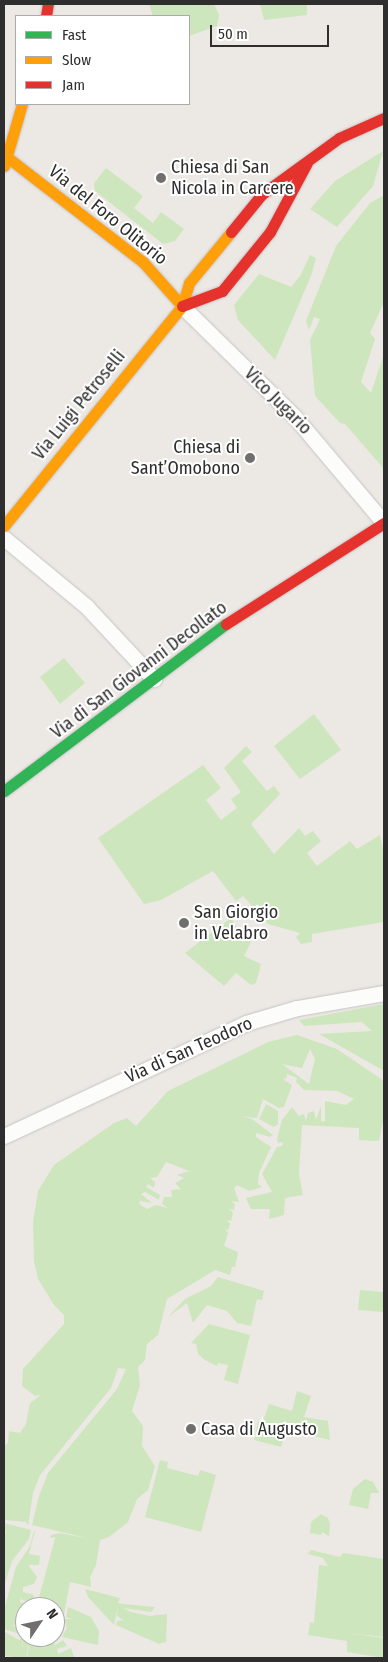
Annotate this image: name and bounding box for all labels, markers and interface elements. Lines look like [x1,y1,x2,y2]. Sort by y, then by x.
legend [15,15,190,105]
scale bar [213,15,332,47]
text: 50 m [218,25,248,43]
text: Fast [62,26,86,44]
text: Slow [62,51,91,69]
text: Jam [62,76,85,94]
place label: Chiesa di San Nicola in Carcere [171,157,294,200]
street label: Via del Foro Olitorio [44,161,172,269]
marker: Chiesa di San Nicola in Carcere [155,172,167,184]
street label: Via Luigi Petroselli [28,346,130,464]
street label: Vico Jugario [240,363,316,439]
place label: Chiesa di Sant’Omobono [131,437,240,479]
marker: Chiesa di Sant’Omobono [244,452,256,464]
street label: Via di San Giovanni Decollato [47,597,231,743]
place label: San Giorgio in Velabro [194,902,278,944]
marker: San Giorgio in Velabro [178,917,190,929]
street label: Via di San Teodoro [122,1012,256,1088]
place label: Casa di Augusto [201,1418,317,1440]
marker: Casa di Augusto [185,1423,197,1435]
north arrow [15,1597,65,1647]
text: N [43,1606,61,1622]

